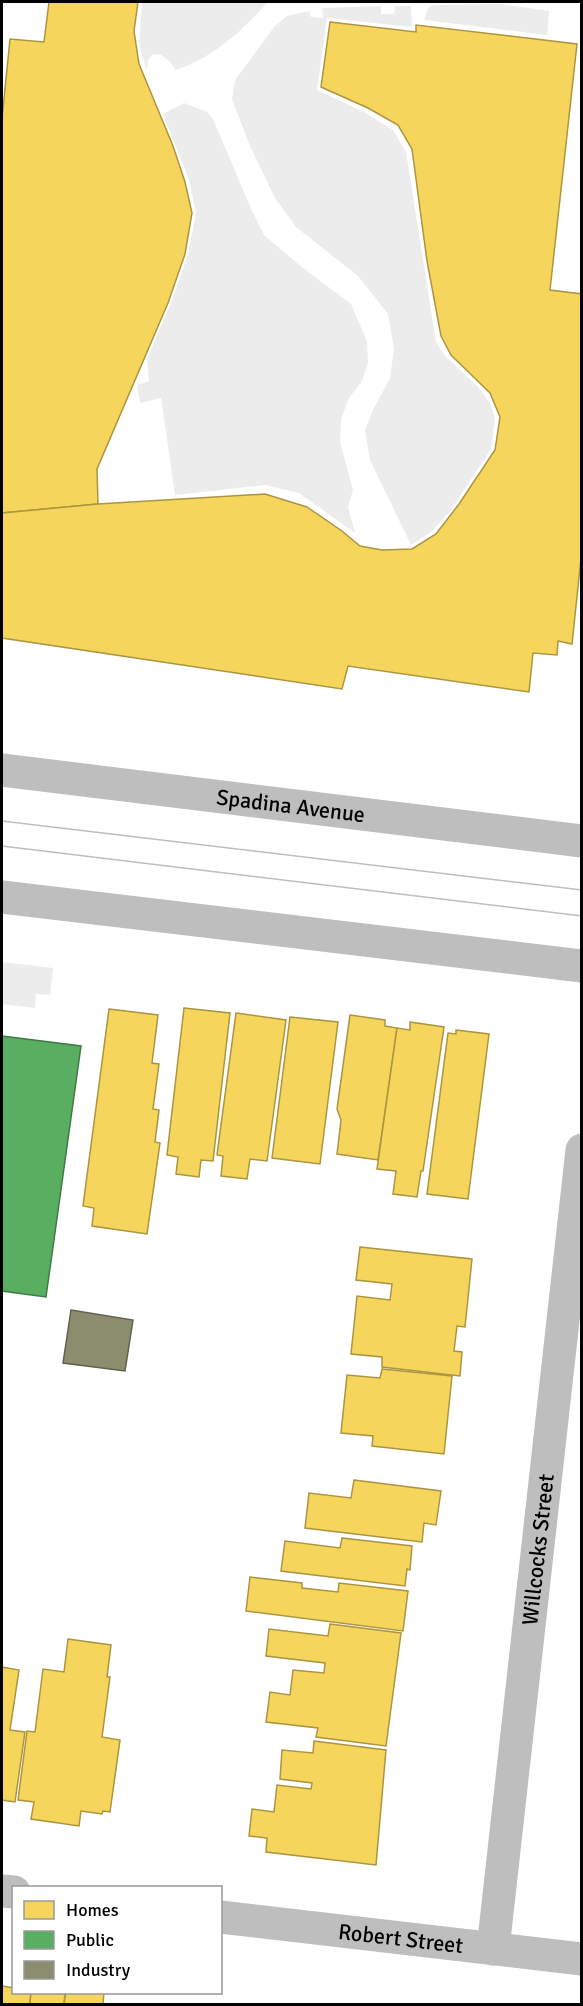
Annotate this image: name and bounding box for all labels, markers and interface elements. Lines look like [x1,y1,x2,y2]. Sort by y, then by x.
street label: Spadina Avenue [215,783,367,828]
street label: Willcocks Street [516,1472,559,1627]
legend [12,1886,222,1994]
text: Homes [66,1899,119,1921]
street label: Robert Street [337,1917,465,1959]
text: Public [66,1929,114,1951]
text: Industry [66,1959,131,1981]

